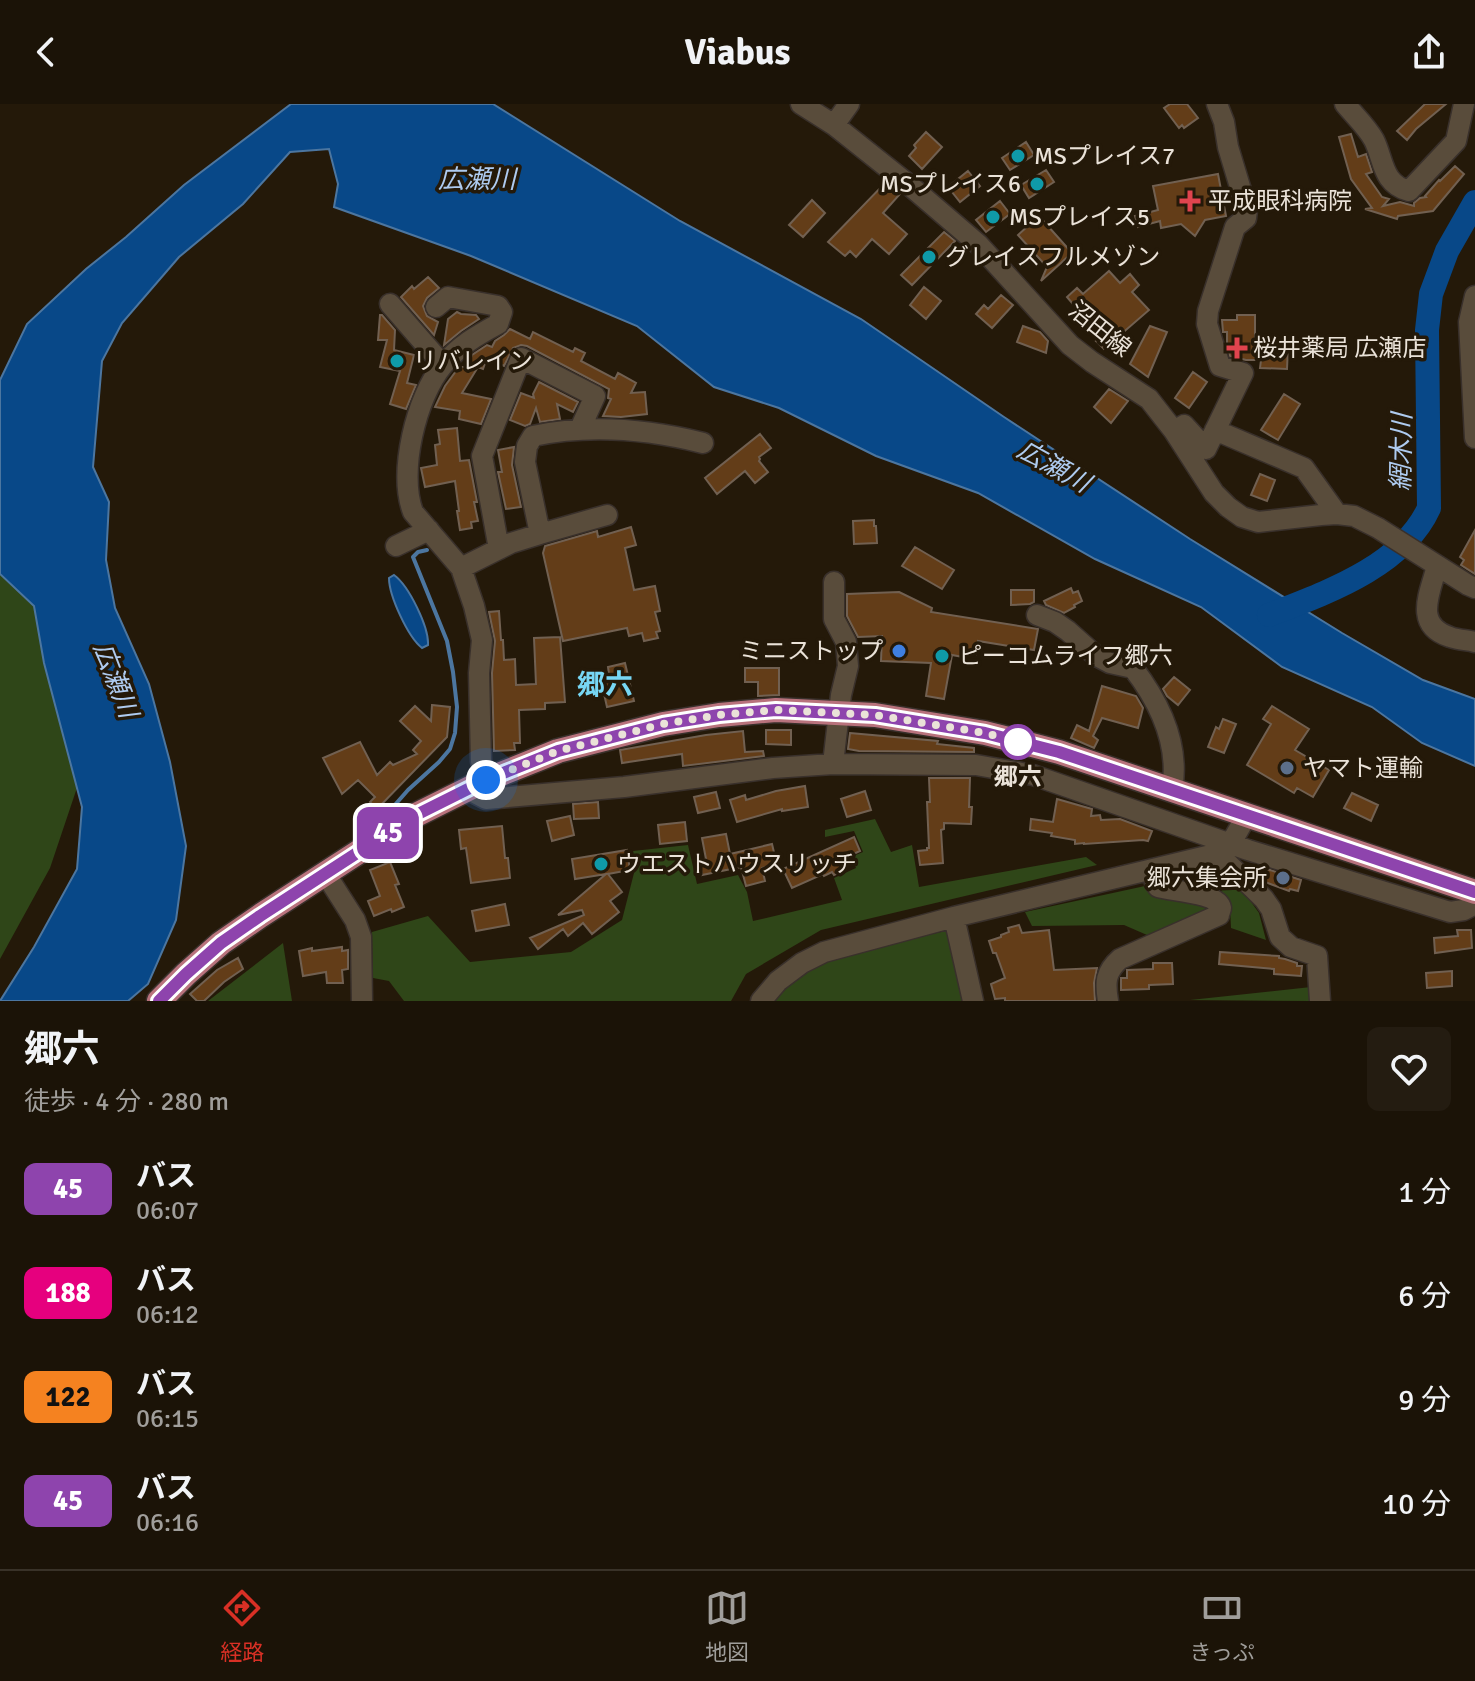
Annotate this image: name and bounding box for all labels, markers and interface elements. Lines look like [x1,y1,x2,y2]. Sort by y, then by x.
icon: back [24,30,68,74]
text: Viabus [684,30,791,75]
icon: share [1407,30,1451,74]
place label: MSプレイス7 [1034,141,1175,171]
marker: MSプレイス7 [1009,147,1027,165]
water label: 広瀬川 [438,164,519,196]
place label: MSプレイス6 [880,169,1021,199]
marker: MSプレイス6 [1028,175,1046,193]
place label: 平成眼科病院 [1208,186,1352,216]
marker: 平成眼科病院 [1179,190,1201,212]
place label: MSプレイス5 [1009,202,1150,232]
marker: MSプレイス5 [984,208,1002,226]
place label: グレイスフルメゾン [945,242,1160,272]
marker: グレイスフルメゾン [920,248,938,266]
street label: 沼田線 [1063,295,1137,363]
place label: 桜井薬局 広瀬店 [1253,333,1426,363]
marker: 桜井薬局 広瀬店 [1228,339,1246,357]
place label: リバレイン [413,346,533,376]
marker: リバレイン [388,352,406,370]
water label: 網木川 [1385,410,1419,491]
water label: 広瀬川 [1012,434,1098,501]
place label: ミニストップ [739,636,883,666]
water label: 広瀬川 [86,638,145,725]
place label: ピーコムライフ郷六 [958,641,1173,671]
marker: ミニストップ [890,642,908,660]
marker: ピーコムライフ郷六 [933,647,951,665]
district label: 郷六 [577,668,633,702]
marker: 郷六 [1001,725,1035,759]
place label: ヤマト運輸 [1303,753,1423,783]
marker: ヤマト運輸 [1278,759,1296,777]
your location [466,760,506,800]
place label: 郷六 [994,762,1042,792]
line badge: 45 [352,807,424,859]
text: 45 [373,816,403,850]
place label: ウエストハウスリッチ [617,849,857,879]
marker: ウエストハウスリッチ [592,855,610,873]
place label: 郷六集会所 [1147,863,1267,893]
marker: 郷六集会所 [1274,869,1292,887]
text: 郷六 [24,1026,100,1073]
button: heart [1367,1027,1451,1111]
text: 徒歩 · 4 分 · 280 m [24,1086,229,1118]
text: バス [136,1158,196,1195]
text: 45 [53,1172,83,1206]
text: 1 分 [1398,1174,1451,1211]
text: 06:07 [136,1195,199,1227]
text: バス [136,1262,196,1299]
text: 188 [45,1276,91,1310]
text: 6 分 [1398,1278,1451,1315]
text: 06:12 [136,1299,199,1331]
text: バス [136,1366,196,1403]
text: 122 [45,1380,91,1414]
text: 9 分 [1398,1382,1451,1419]
text: 06:15 [136,1403,199,1435]
text: バス [136,1470,196,1507]
text: 45 [53,1484,83,1518]
text: 10 分 [1382,1486,1451,1523]
text: 06:16 [136,1507,199,1539]
tab: 経路 [220,1586,264,1666]
tab: 地図 [705,1586,749,1666]
tab: きっぷ [1190,1586,1255,1666]

